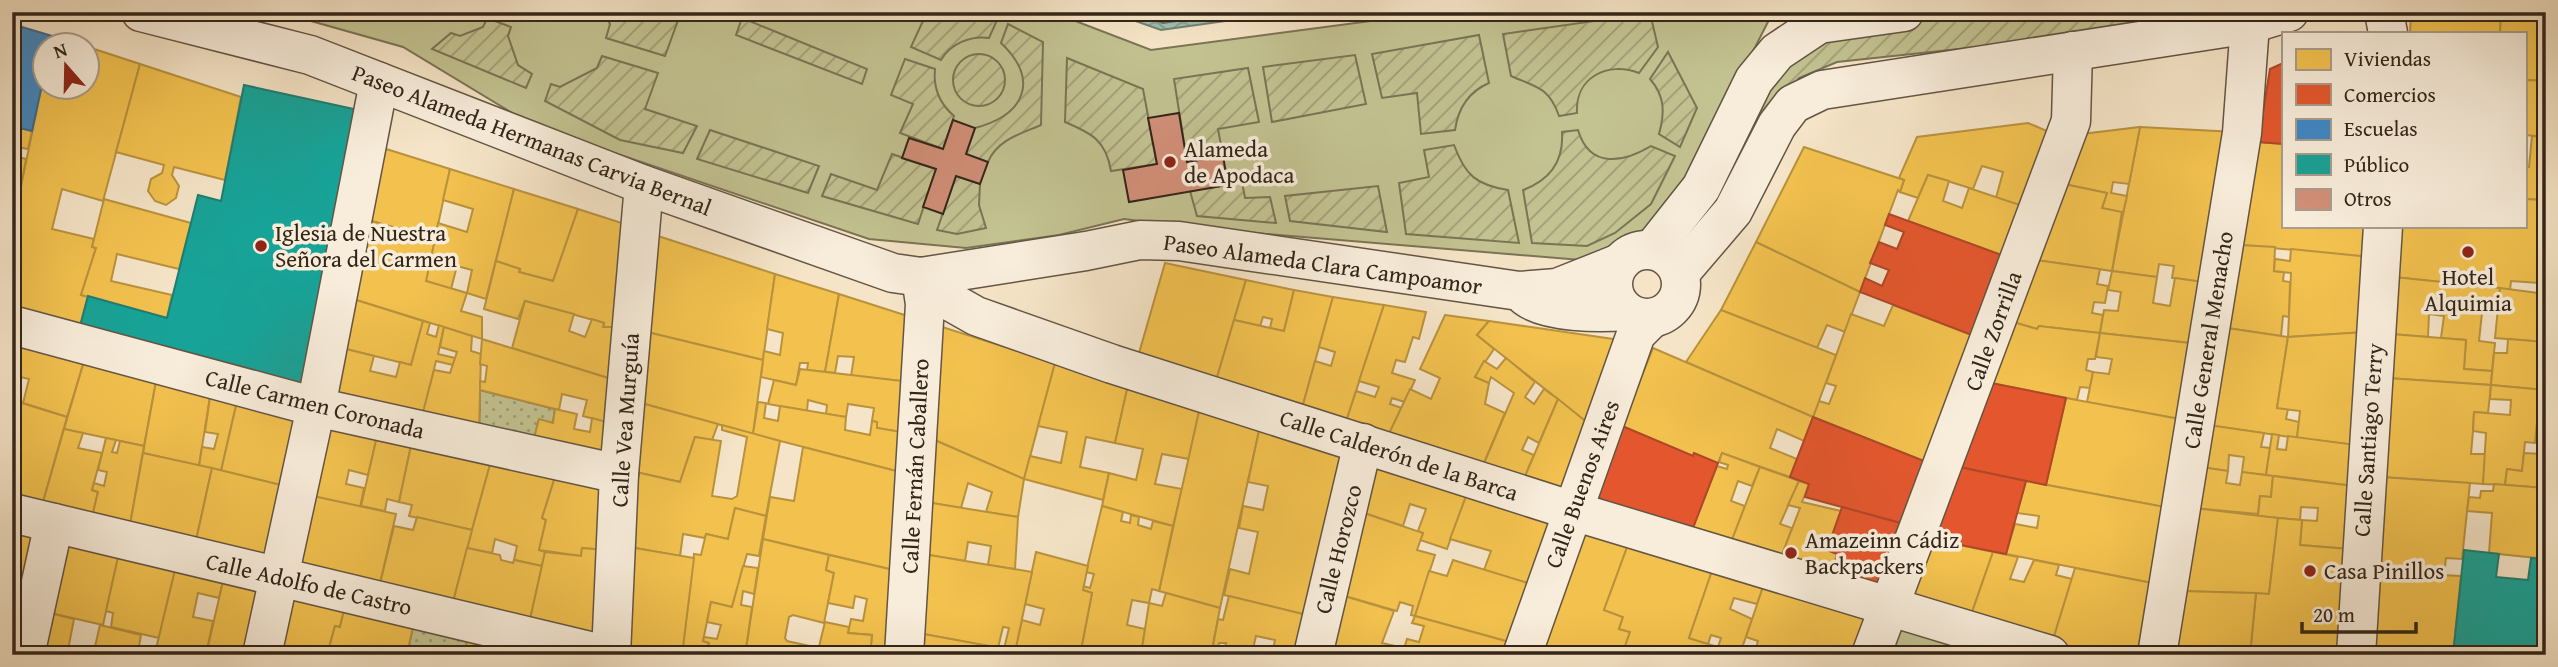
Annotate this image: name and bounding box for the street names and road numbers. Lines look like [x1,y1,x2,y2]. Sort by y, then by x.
street label: Paseo Alameda Hermanas Carvia Bernal [348,56,717,223]
street label: Paseo Alameda Clara Campoamor [1162,225,1485,302]
street label: Calle General Menacho [2174,229,2241,451]
street label: Calle Zorrilla [1956,266,2030,395]
street label: Calle Vea Murguía [602,332,647,508]
street label: Calle Santiago Terry [2344,341,2391,538]
street label: Calle Fernán Caballero [892,358,937,574]
street label: Calle Carmen Coronada [202,360,428,447]
street label: Calle Buenos Aires [1536,395,1627,573]
street label: Calle Calderón de la Barca [1276,400,1523,509]
street label: Calle Horozco [1306,481,1369,617]
street label: Calle Adolfo de Castro [203,544,415,623]

